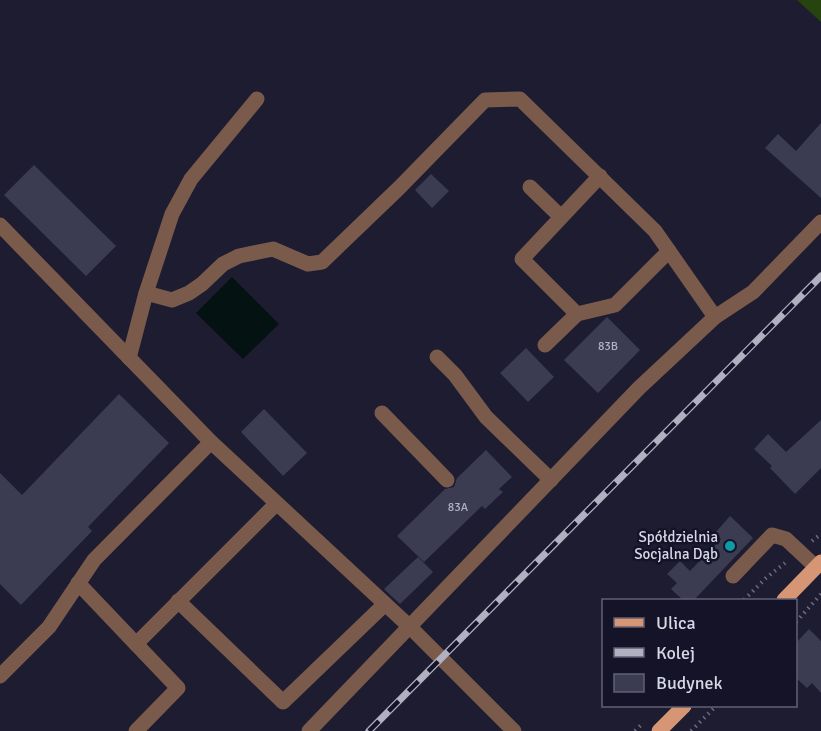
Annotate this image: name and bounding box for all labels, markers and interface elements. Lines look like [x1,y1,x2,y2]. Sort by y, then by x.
house number: 83B [598,339,618,354]
house number: 83A [448,500,469,515]
place label: Spółdzielnia Socjalna Dąb [634,528,718,563]
marker: Spółdzielnia Socjalna Dąb [723,539,737,553]
legend [602,599,797,707]
text: Ulica [656,612,696,634]
text: Kolej [656,642,695,664]
text: Budynek [656,672,723,694]

